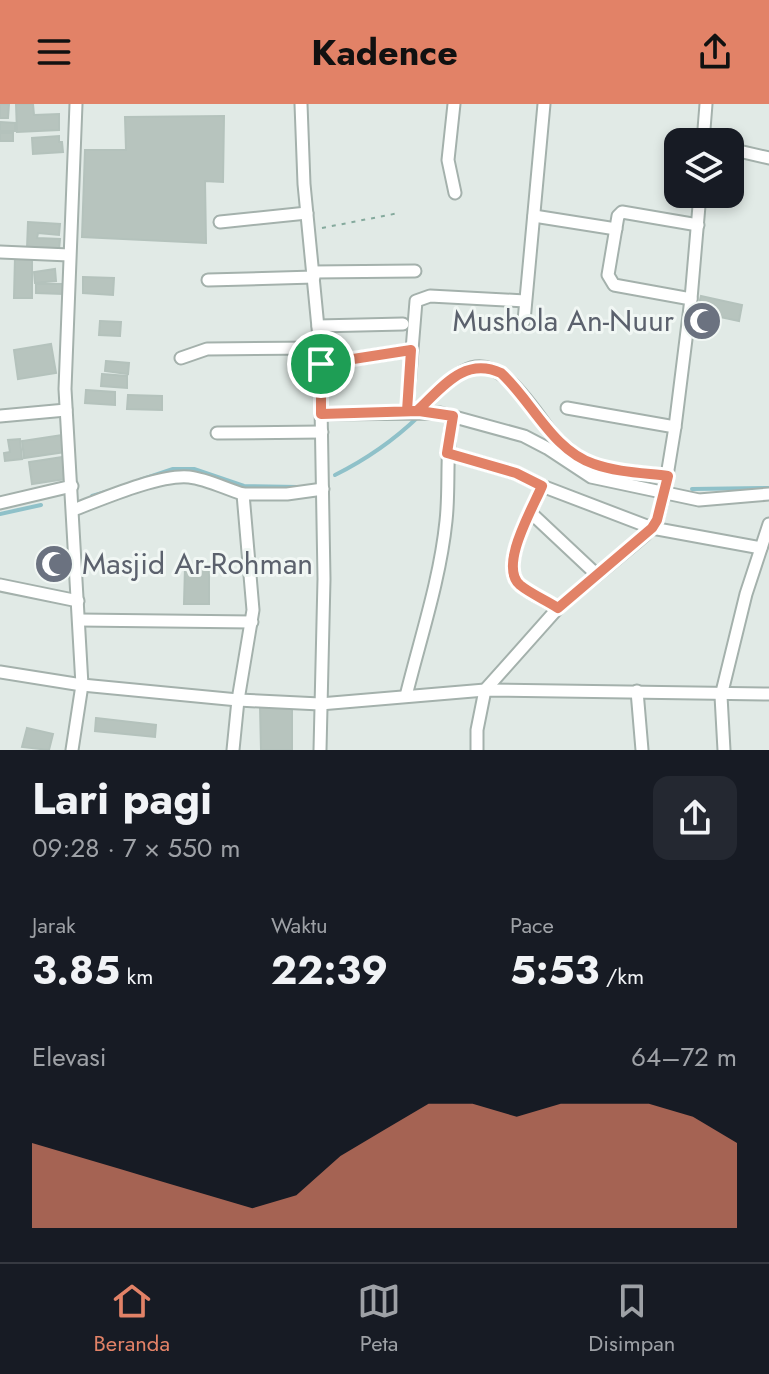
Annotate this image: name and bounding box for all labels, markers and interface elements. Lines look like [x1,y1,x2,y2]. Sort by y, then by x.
text: Kadence [311,26,458,78]
icon: menu [32,30,76,74]
icon: share [693,30,737,74]
map controls [664,128,744,208]
button: layers [664,128,744,208]
place label: Mushola An-Nuur [453,299,675,342]
mosque icon: Mushola An-Nuur [681,300,723,342]
pin [287,330,355,398]
icon: arrive [299,342,343,386]
place label: Masjid Ar-Rohman [82,542,313,585]
mosque icon: Masjid Ar-Rohman [33,543,75,585]
text: Lari pagi [32,767,212,831]
button: share [653,776,737,860]
text: 09:28 · 7 × 550 m [32,829,241,867]
text: Jarak [32,909,76,941]
text: Waktu [271,909,328,941]
text: Pace [510,909,554,941]
text: 3.85 [32,941,120,999]
text: 22:39 [271,941,388,999]
text: 5:53 [510,941,599,999]
text: km [120,960,153,992]
text: /km [599,960,644,992]
text: Elevasi [32,1038,106,1076]
text: 64–72 m [631,1038,737,1076]
tab: Beranda [94,1279,170,1359]
tab: Peta [357,1279,401,1359]
tab: Disimpan [588,1279,675,1359]

